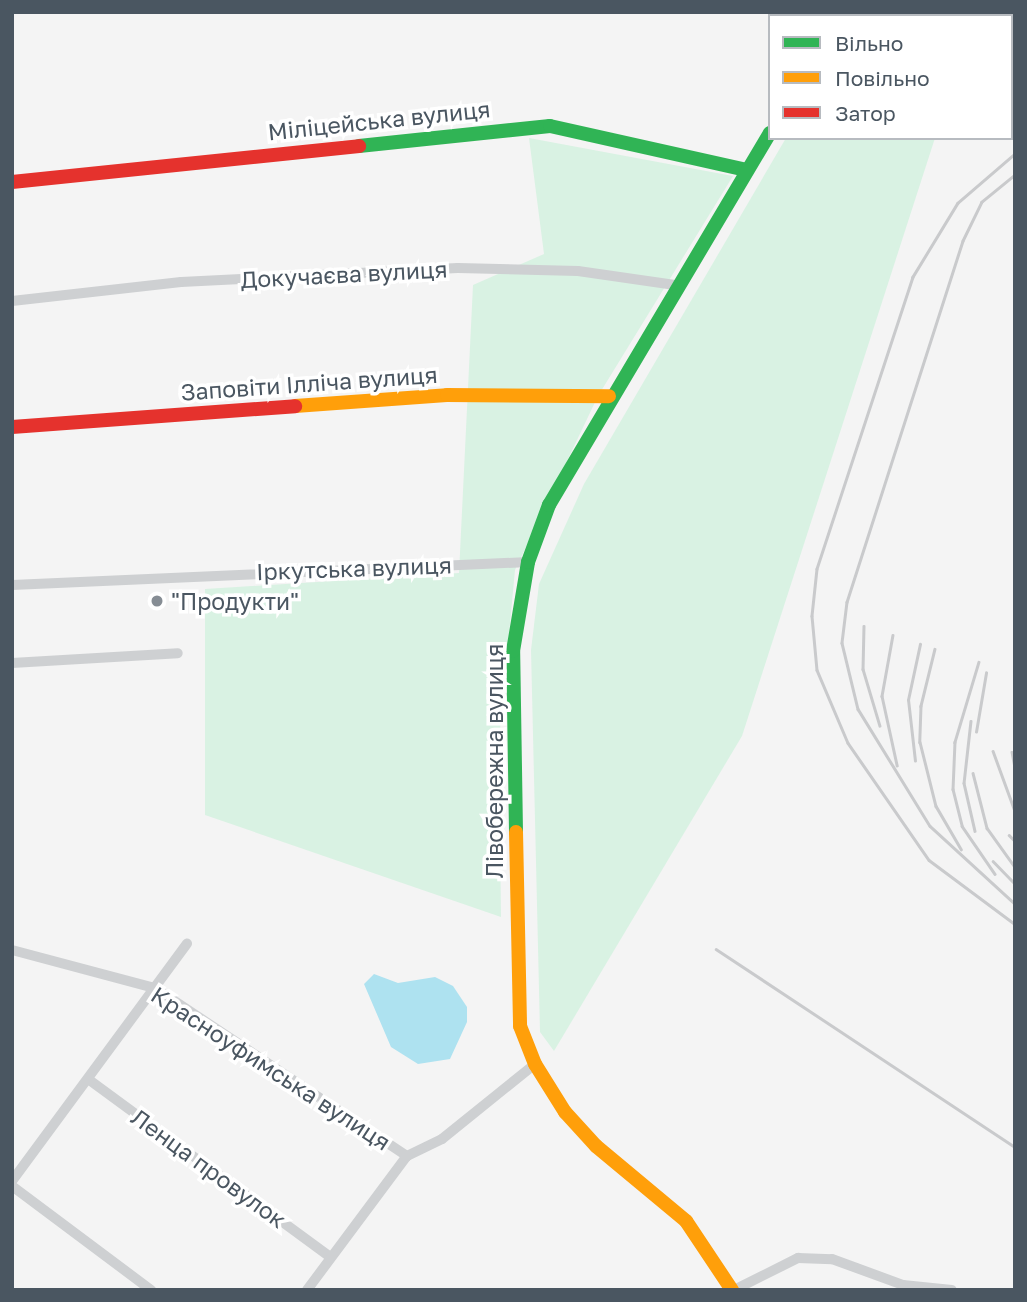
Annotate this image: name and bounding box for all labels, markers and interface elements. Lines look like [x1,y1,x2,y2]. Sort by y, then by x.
legend [768,14,1013,140]
text: Вільно [835,30,903,56]
text: Повільно [835,65,930,91]
street label: Міліцейська вулиця [266,95,492,145]
text: Затор [835,100,896,126]
street label: Докучаєва вулиця [240,255,448,293]
street label: Заповіти Ілліча вулиця [180,360,438,406]
street label: Іркутська вулиця [256,551,452,585]
place label: "Продукти" [171,587,299,615]
marker: "Продукти" [149,593,165,609]
street label: Лівобережна вулиця [480,644,508,878]
street label: Красноуфимська вулиця [146,980,396,1156]
street label: Ленца провулок [126,1103,292,1233]

